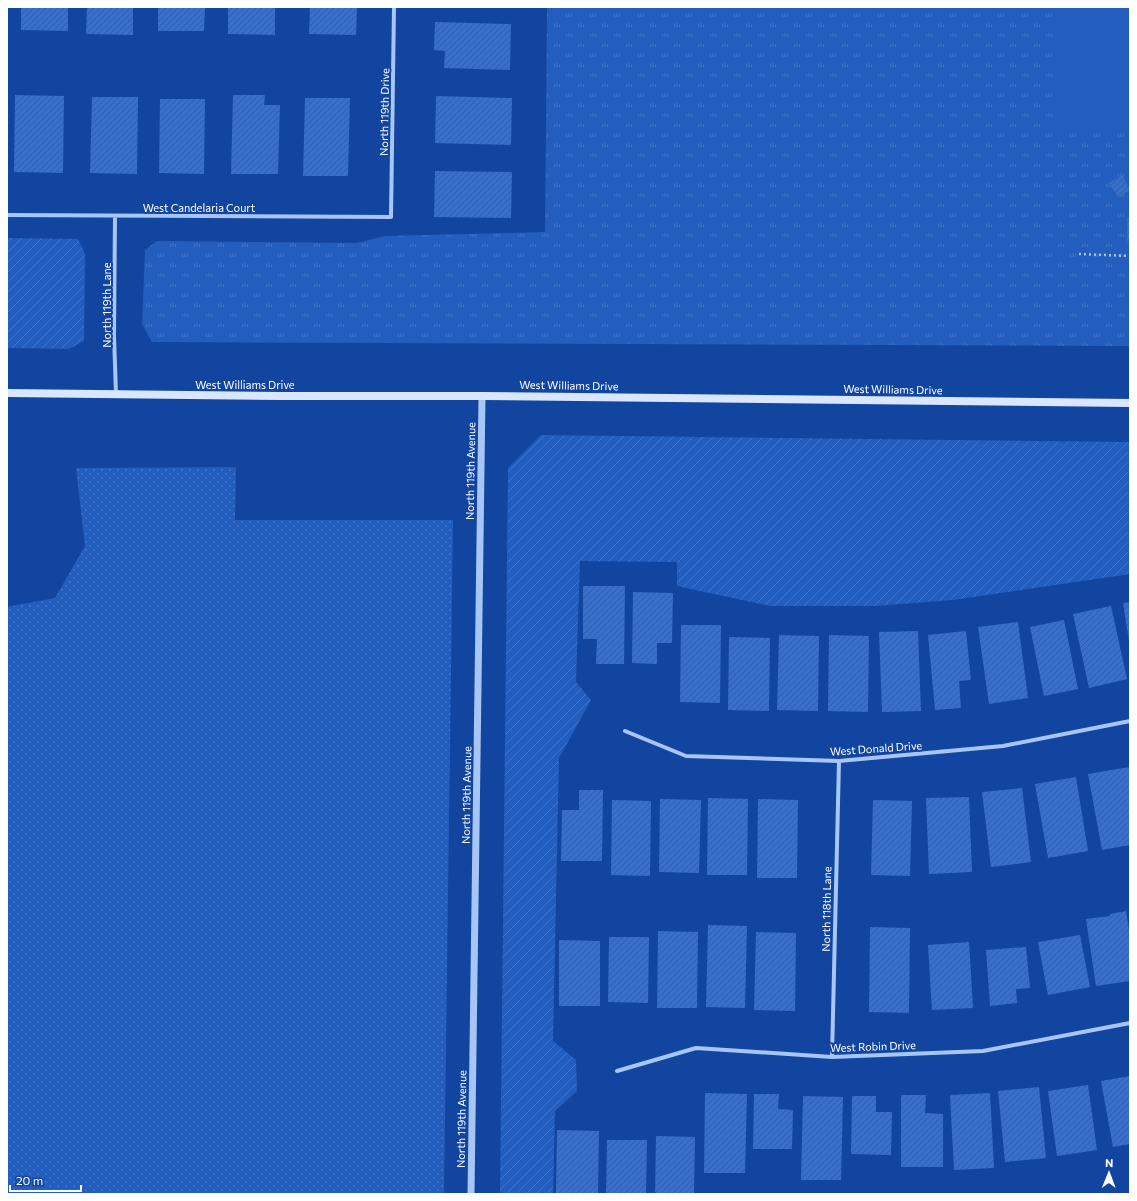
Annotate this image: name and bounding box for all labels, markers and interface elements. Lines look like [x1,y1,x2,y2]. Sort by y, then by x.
street label: North 119th Drive [377,68,391,156]
street label: West Candelaria Court [143,201,256,214]
street label: North 119th Lane [100,262,113,348]
street label: West Williams Drive [195,378,295,391]
street label: West Williams Drive [519,378,619,392]
street label: West Williams Drive [843,382,943,396]
street label: North 119th Avenue [463,422,477,520]
street label: West Donald Drive [829,738,923,758]
street label: North 119th Avenue [459,746,473,844]
street label: North 118th Lane [819,866,833,952]
street label: West Robin Drive [830,1038,916,1054]
street label: North 119th Avenue [454,1070,468,1168]
north arrow [1089,1153,1129,1193]
text: N [1105,1156,1113,1169]
scale bar [10,1167,81,1193]
text: 20 m [16,1173,43,1187]

